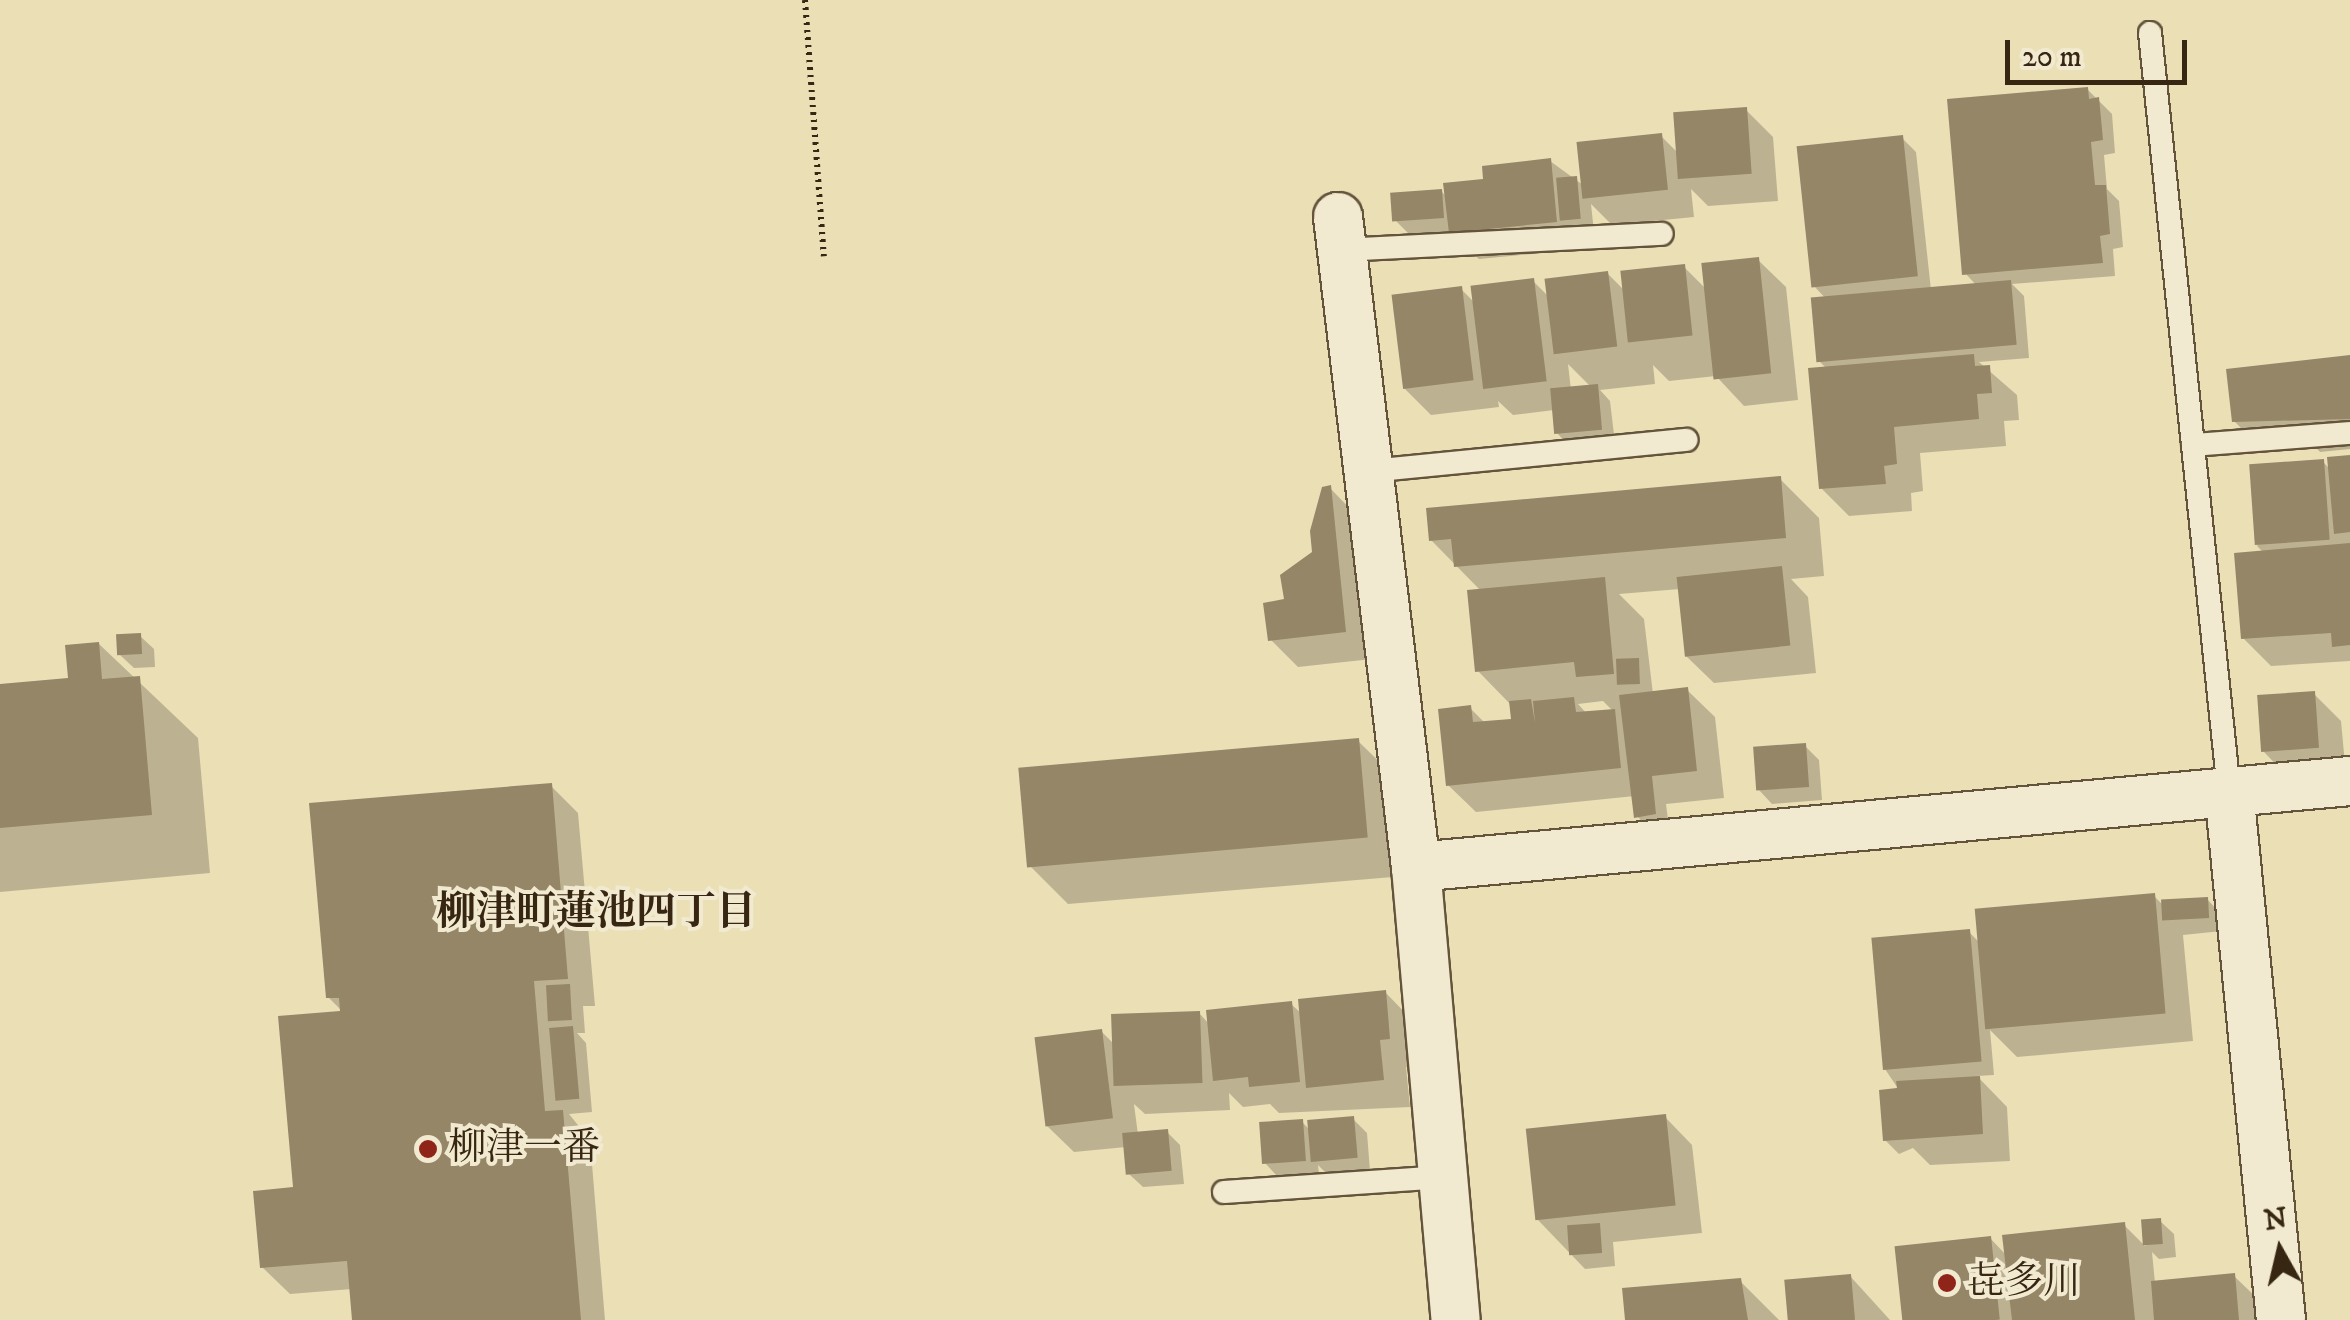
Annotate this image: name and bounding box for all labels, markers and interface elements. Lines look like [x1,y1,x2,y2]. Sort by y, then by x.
scale bar [2010,20,2192,82]
text: 20 m [2022,39,2082,76]
district label: 柳津町蓮池四丁目 [436,889,756,937]
place label: 柳津一番 [448,1126,600,1172]
marker: 柳津一番 [417,1138,439,1160]
north arrow [2230,1200,2330,1300]
text: N [2262,1201,2290,1239]
place label: 㐂多川 [1967,1260,2081,1306]
marker: 㐂多川 [1936,1272,1958,1294]

